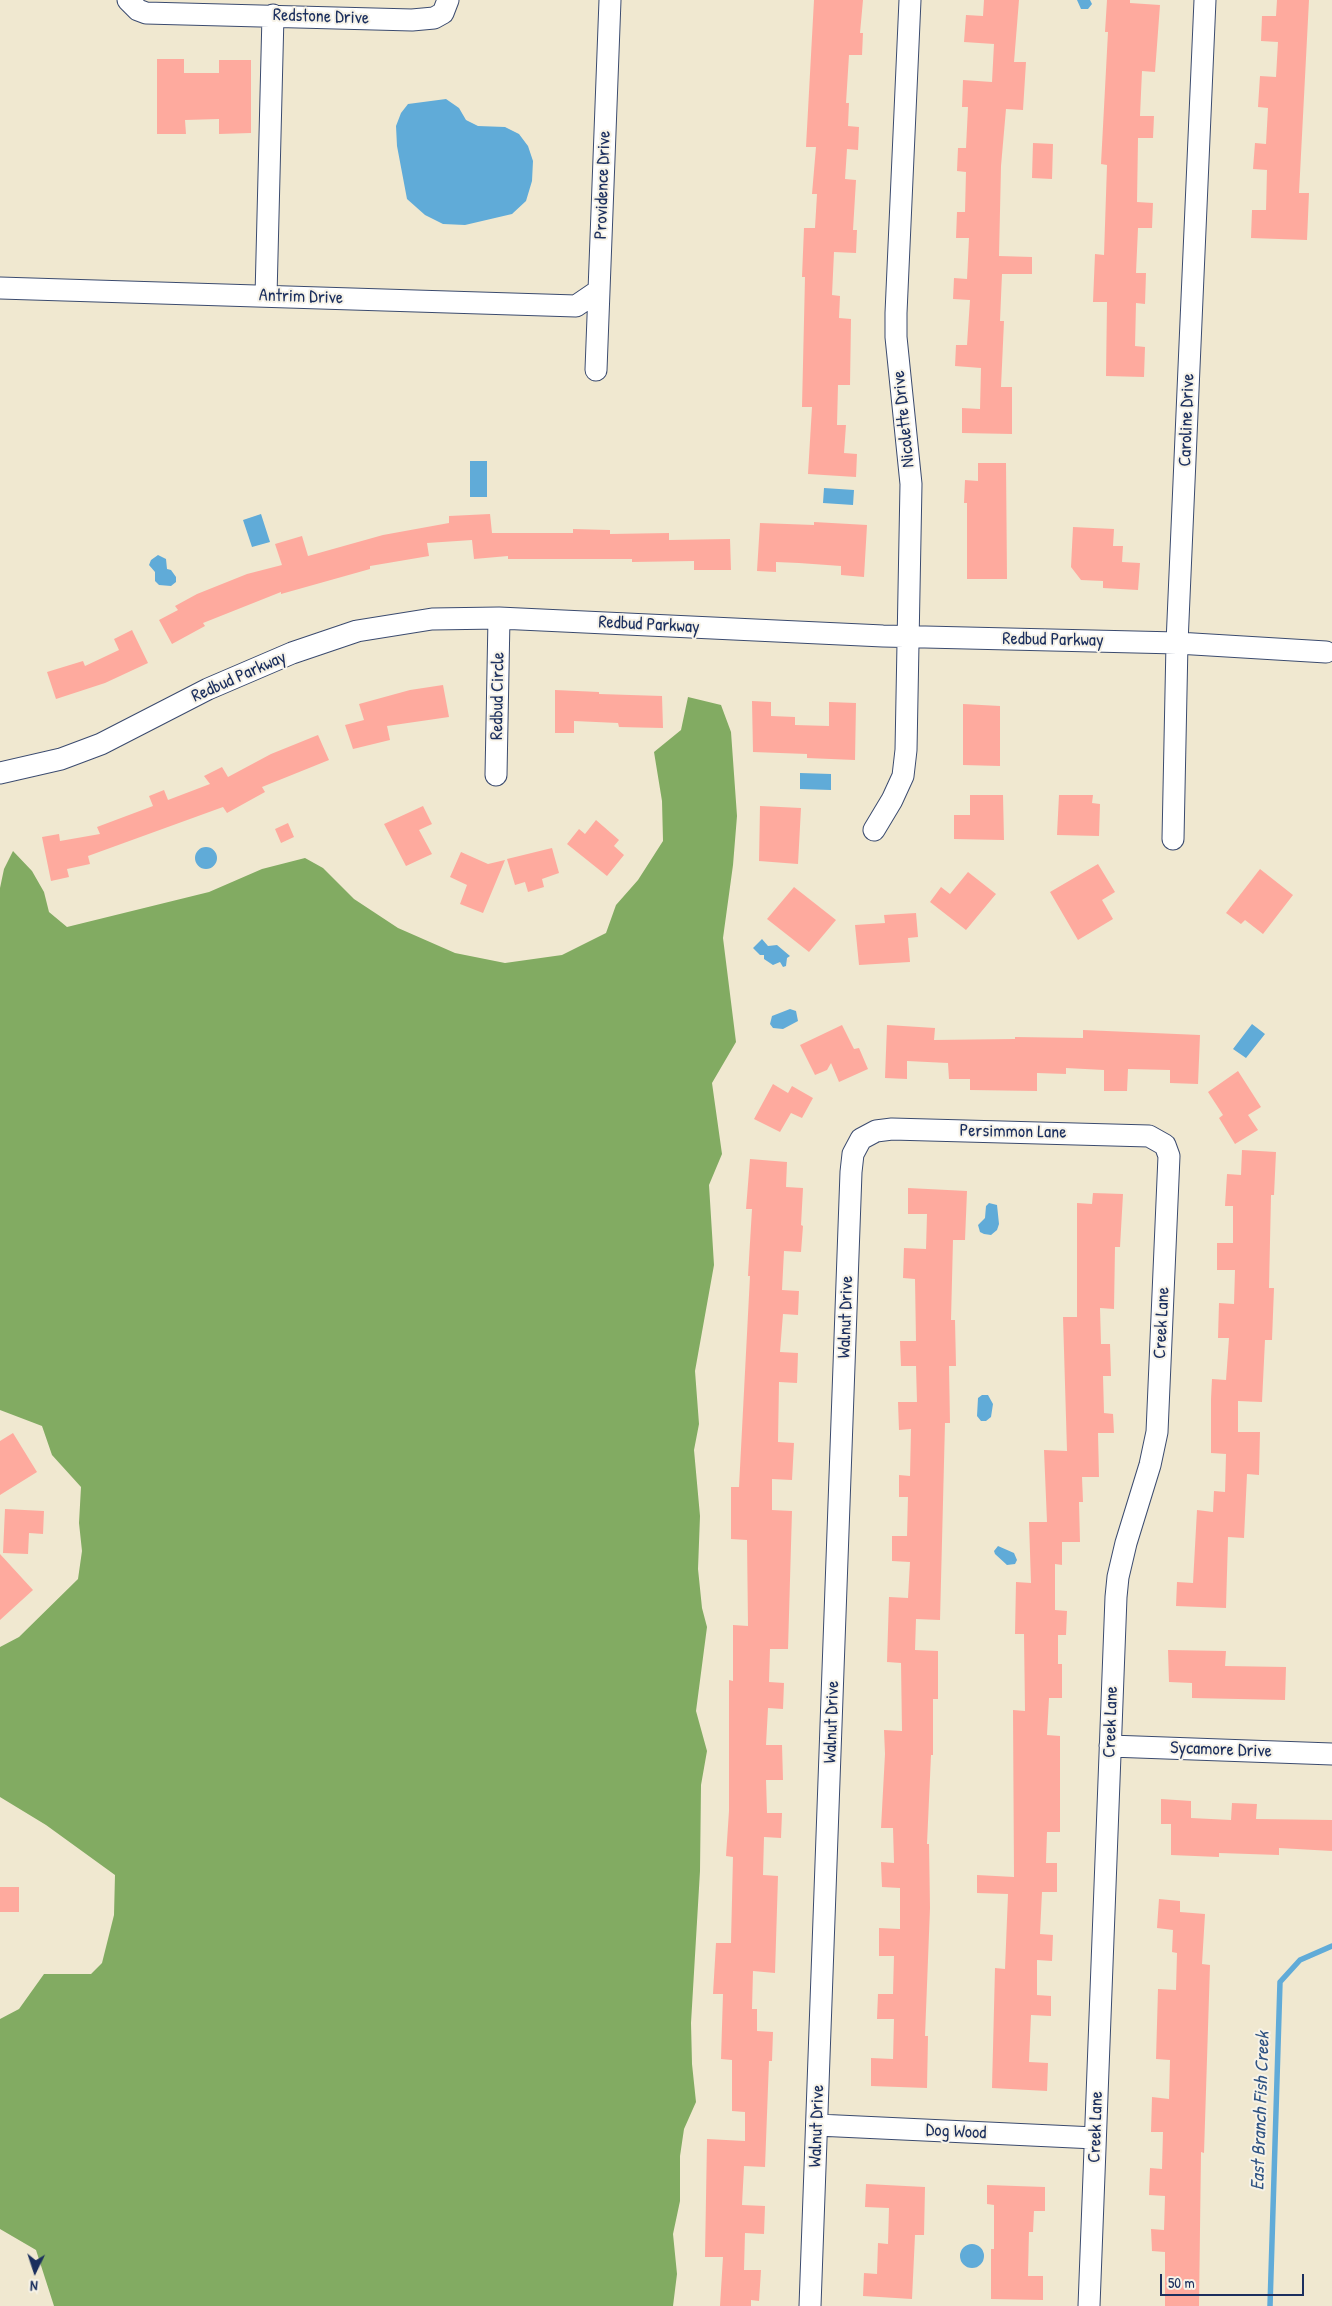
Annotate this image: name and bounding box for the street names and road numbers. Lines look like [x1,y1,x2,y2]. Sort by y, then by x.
street label: Redstone Drive [273,5,369,29]
street label: Providence Drive [590,130,616,240]
street label: Antrim Drive [258,285,344,309]
street label: Nicolette Drive [888,369,920,469]
street label: Caroline Drive [1175,373,1199,467]
street label: Redbud Parkway [598,612,700,638]
street label: Redbud Parkway [1002,628,1104,652]
street label: Redbud Parkway [188,647,290,707]
street label: Redbud Circle [486,652,510,740]
street label: Persimmon Lane [959,1120,1067,1144]
street label: Walnut Drive [834,1275,858,1359]
street label: Creek Lane [1149,1287,1175,1359]
street label: Walnut Drive [820,1680,844,1764]
street label: Creek Lane [1099,1686,1123,1758]
street label: Sycamore Drive [1170,1737,1272,1763]
street label: Walnut Drive [805,2084,829,2168]
street label: Creek Lane [1084,2091,1108,2163]
street label: Dog Wood [925,2120,987,2144]

